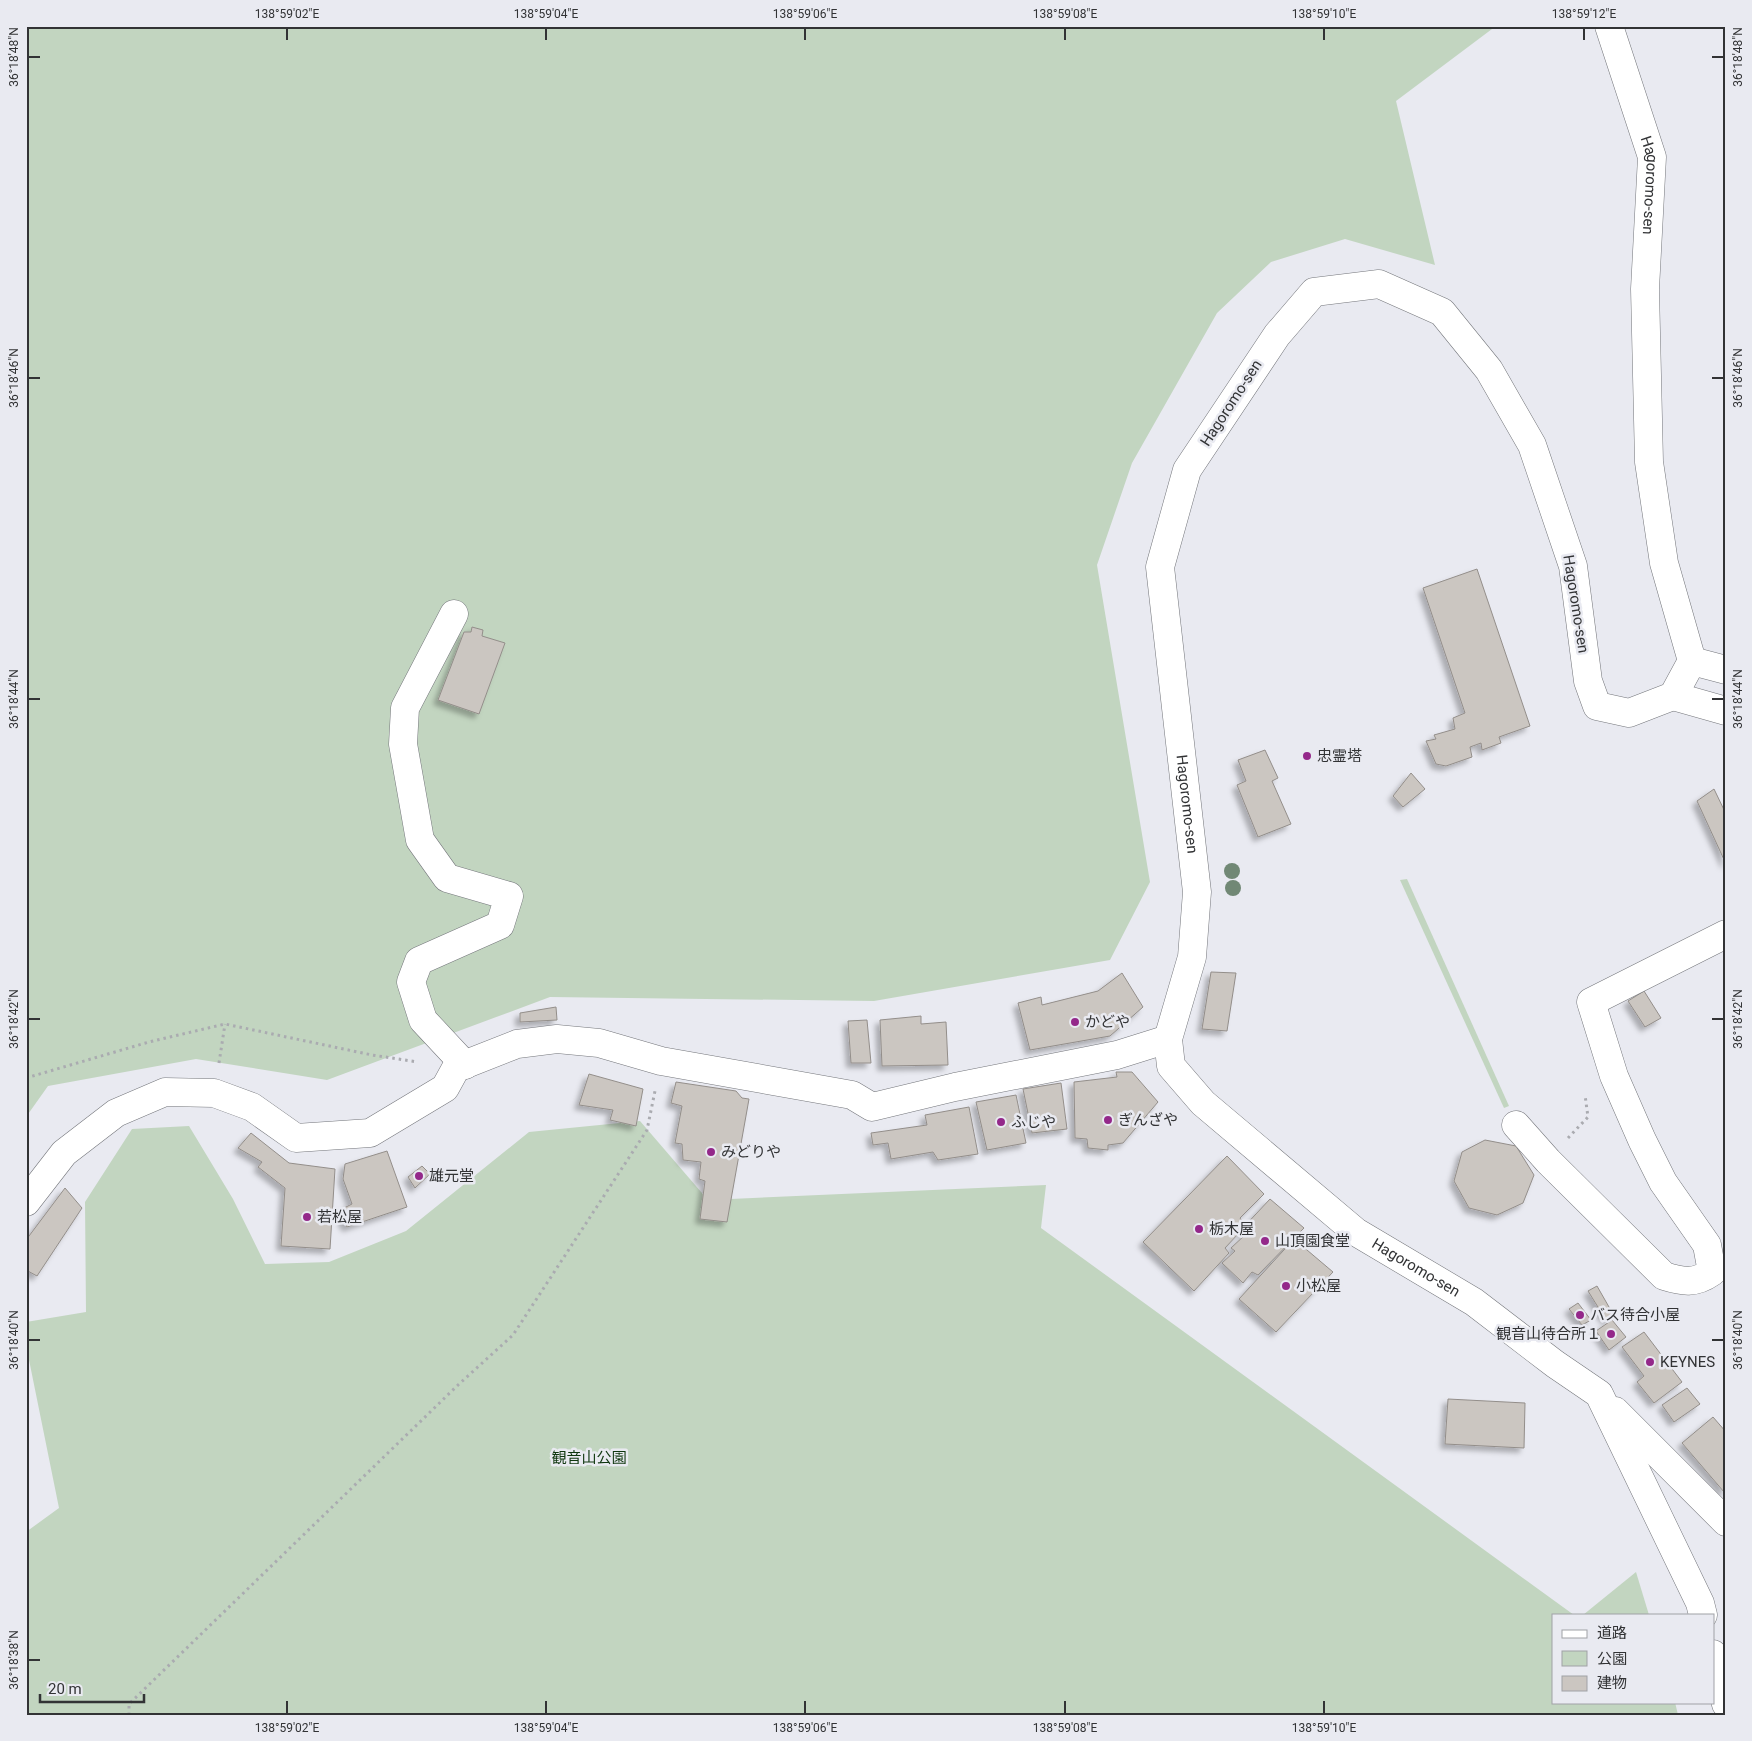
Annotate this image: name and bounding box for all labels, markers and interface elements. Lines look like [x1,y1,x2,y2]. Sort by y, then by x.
text: 138°59'02"E [255,7,319,21]
text: 138°59'04"E [514,7,578,21]
text: 138°59'06"E [773,7,837,21]
text: 138°59'08"E [1033,7,1097,21]
text: 138°59'10"E [1292,7,1356,21]
text: 138°59'12"E [1552,7,1616,21]
text: 36°18'48"N [7,27,21,87]
text: 36°18'48"N [1731,27,1745,87]
street label: Hagoromo-sen [1637,134,1661,235]
text: 36°18'46"N [7,348,21,408]
text: 36°18'46"N [1731,348,1745,408]
street label: Hagoromo-sen [1196,357,1266,449]
street label: Hagoromo-sen [1559,554,1593,654]
text: 36°18'44"N [7,669,21,729]
text: 36°18'44"N [1731,669,1745,729]
place label: 忠霊塔 [1317,747,1362,765]
marker: 忠霊塔 [1301,750,1313,762]
street label: Hagoromo-sen [1172,754,1202,854]
text: 36°18'42"N [7,989,21,1049]
text: 36°18'42"N [1731,989,1745,1049]
place label: かどや [1085,1013,1130,1031]
marker: かどや [1069,1016,1081,1028]
place label: ぎんざや [1118,1111,1178,1129]
place label: ふじや [1011,1113,1056,1131]
marker: ぎんざや [1102,1114,1114,1126]
marker: ふじや [995,1116,1007,1128]
place label: みどりや [721,1143,781,1161]
marker: みどりや [705,1146,717,1158]
place label: 雄元堂 [429,1167,474,1185]
marker: 雄元堂 [413,1170,425,1182]
place label: 若松屋 [317,1208,362,1226]
marker: 若松屋 [301,1211,313,1223]
place label: 栃木屋 [1209,1220,1254,1238]
marker: 栃木屋 [1193,1223,1205,1235]
place label: 山頂園食堂 [1275,1232,1350,1250]
street label: Hagoromo-sen [1369,1234,1463,1301]
marker: 山頂園食堂 [1259,1235,1271,1247]
place label: 小松屋 [1296,1277,1341,1295]
marker: 小松屋 [1280,1280,1292,1292]
place label: バス待合小屋 [1590,1306,1680,1324]
marker: バス待合小屋 [1574,1309,1586,1321]
text: 36°18'40"N [7,1310,21,1370]
text: 36°18'40"N [1731,1310,1745,1370]
place label: 観音山待合所１ [1496,1325,1601,1343]
marker: 観音山待合所１ [1605,1328,1617,1340]
place label: KEYNES [1660,1353,1715,1371]
marker: KEYNES [1644,1356,1656,1368]
park label: 観音山公園 [551,1449,627,1467]
legend [1552,1614,1714,1704]
text: 道路 [1597,1624,1627,1642]
text: 36°18'38"N [7,1630,21,1690]
text: 公園 [1597,1650,1627,1668]
scale bar [40,1671,144,1703]
text: 建物 [1597,1674,1627,1692]
text: 20 m [48,1680,82,1698]
text: 138°59'02"E [255,1721,319,1735]
text: 138°59'04"E [514,1721,578,1735]
text: 138°59'06"E [773,1721,837,1735]
text: 138°59'08"E [1033,1721,1097,1735]
text: 138°59'10"E [1292,1721,1356,1735]

